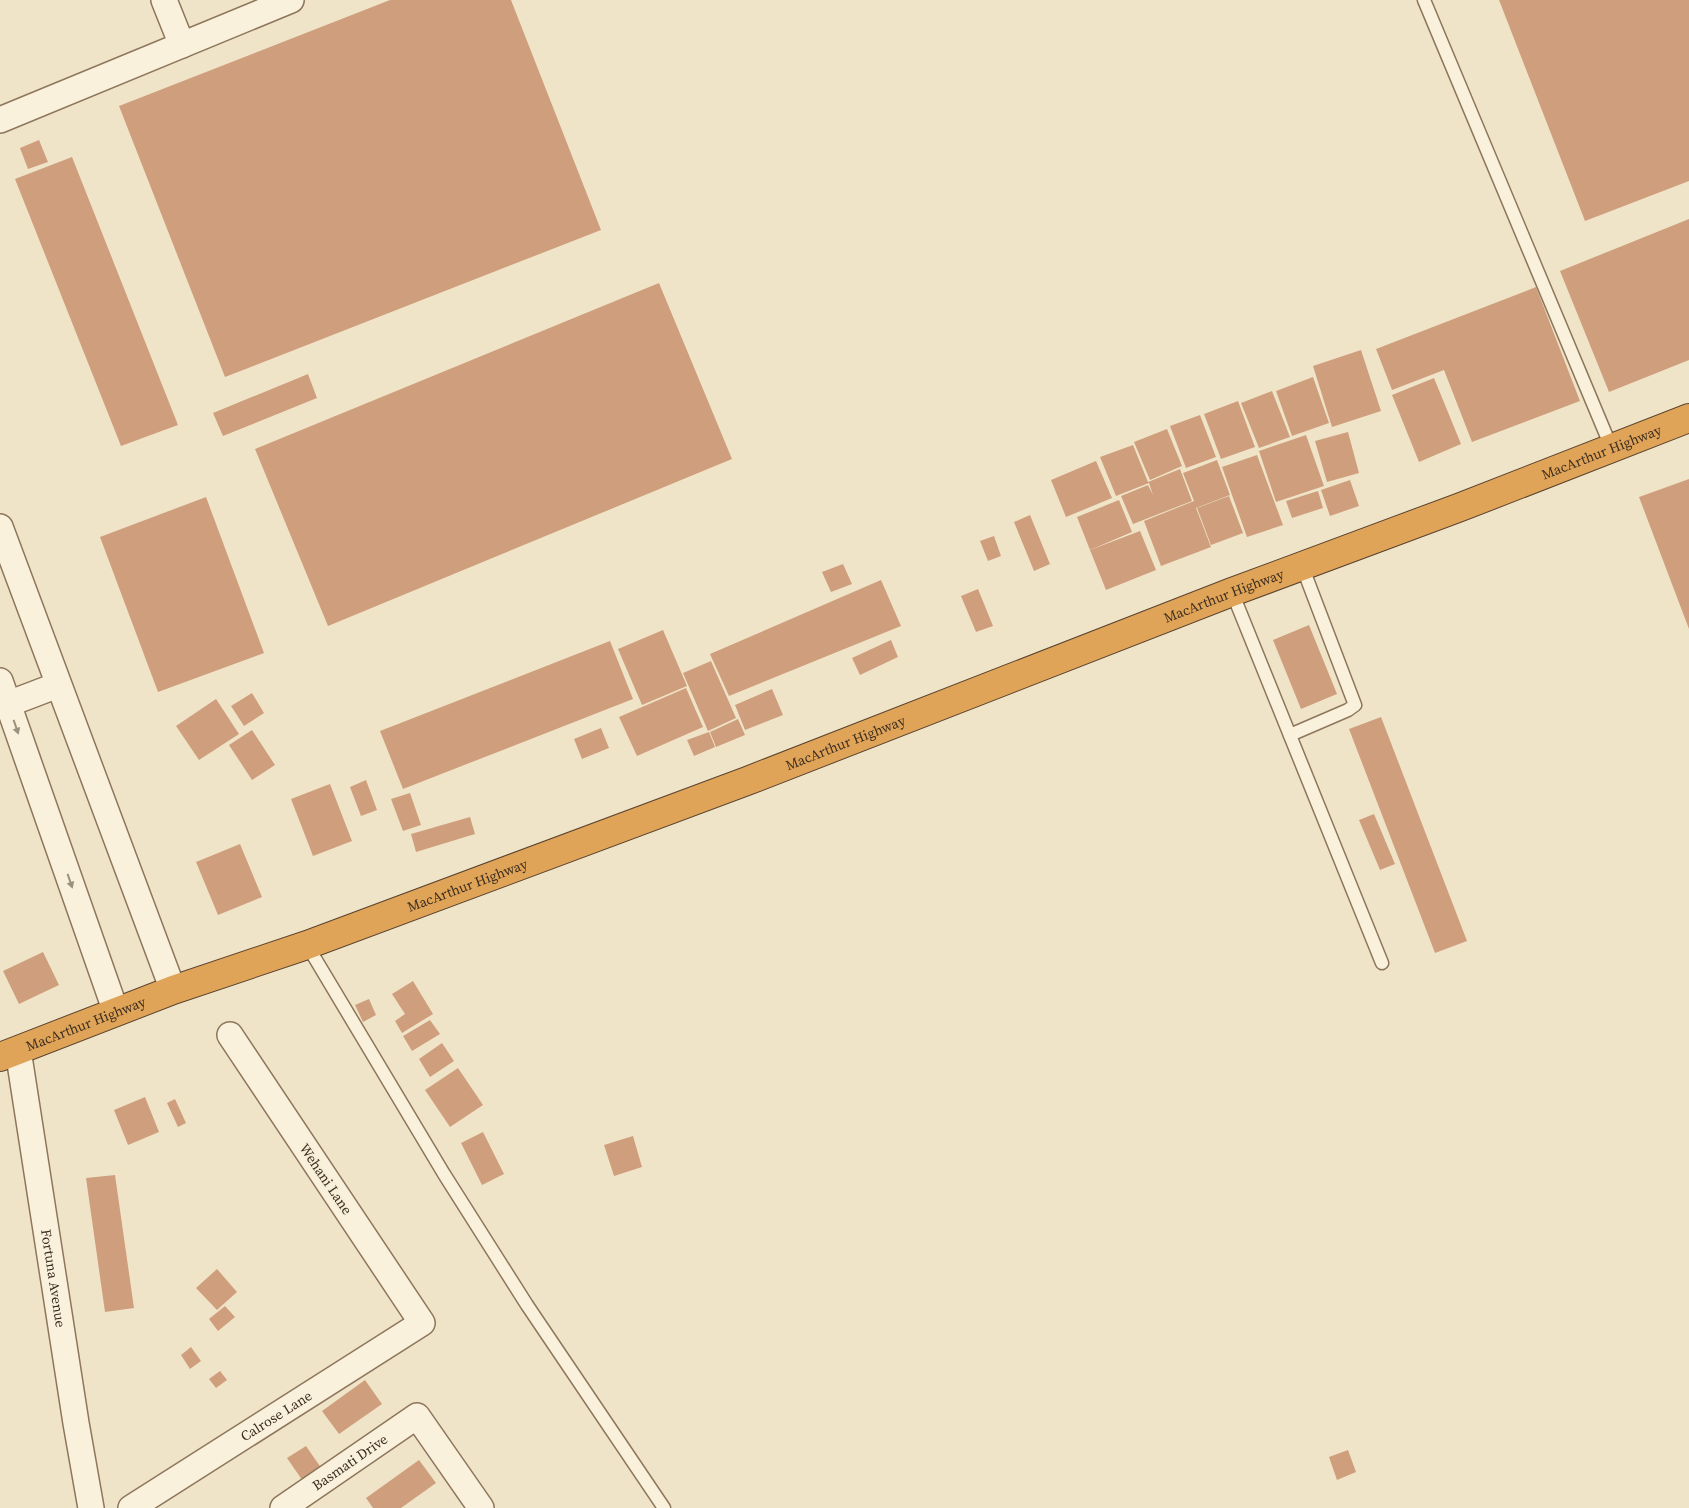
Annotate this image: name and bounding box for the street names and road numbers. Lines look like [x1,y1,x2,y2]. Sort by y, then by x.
street label: MacArthur Highway [1539,419,1665,484]
street label: MacArthur Highway [1161,563,1287,628]
street label: MacArthur Highway [783,710,909,775]
street label: MacArthur Highway [404,853,531,917]
street label: MacArthur Highway [23,991,149,1056]
street label: Wehani Lane [295,1139,357,1219]
street label: Fortuna Avenue [36,1228,71,1329]
street label: Calrose Lane [237,1386,316,1446]
street label: Basmati Drive [308,1429,392,1495]

